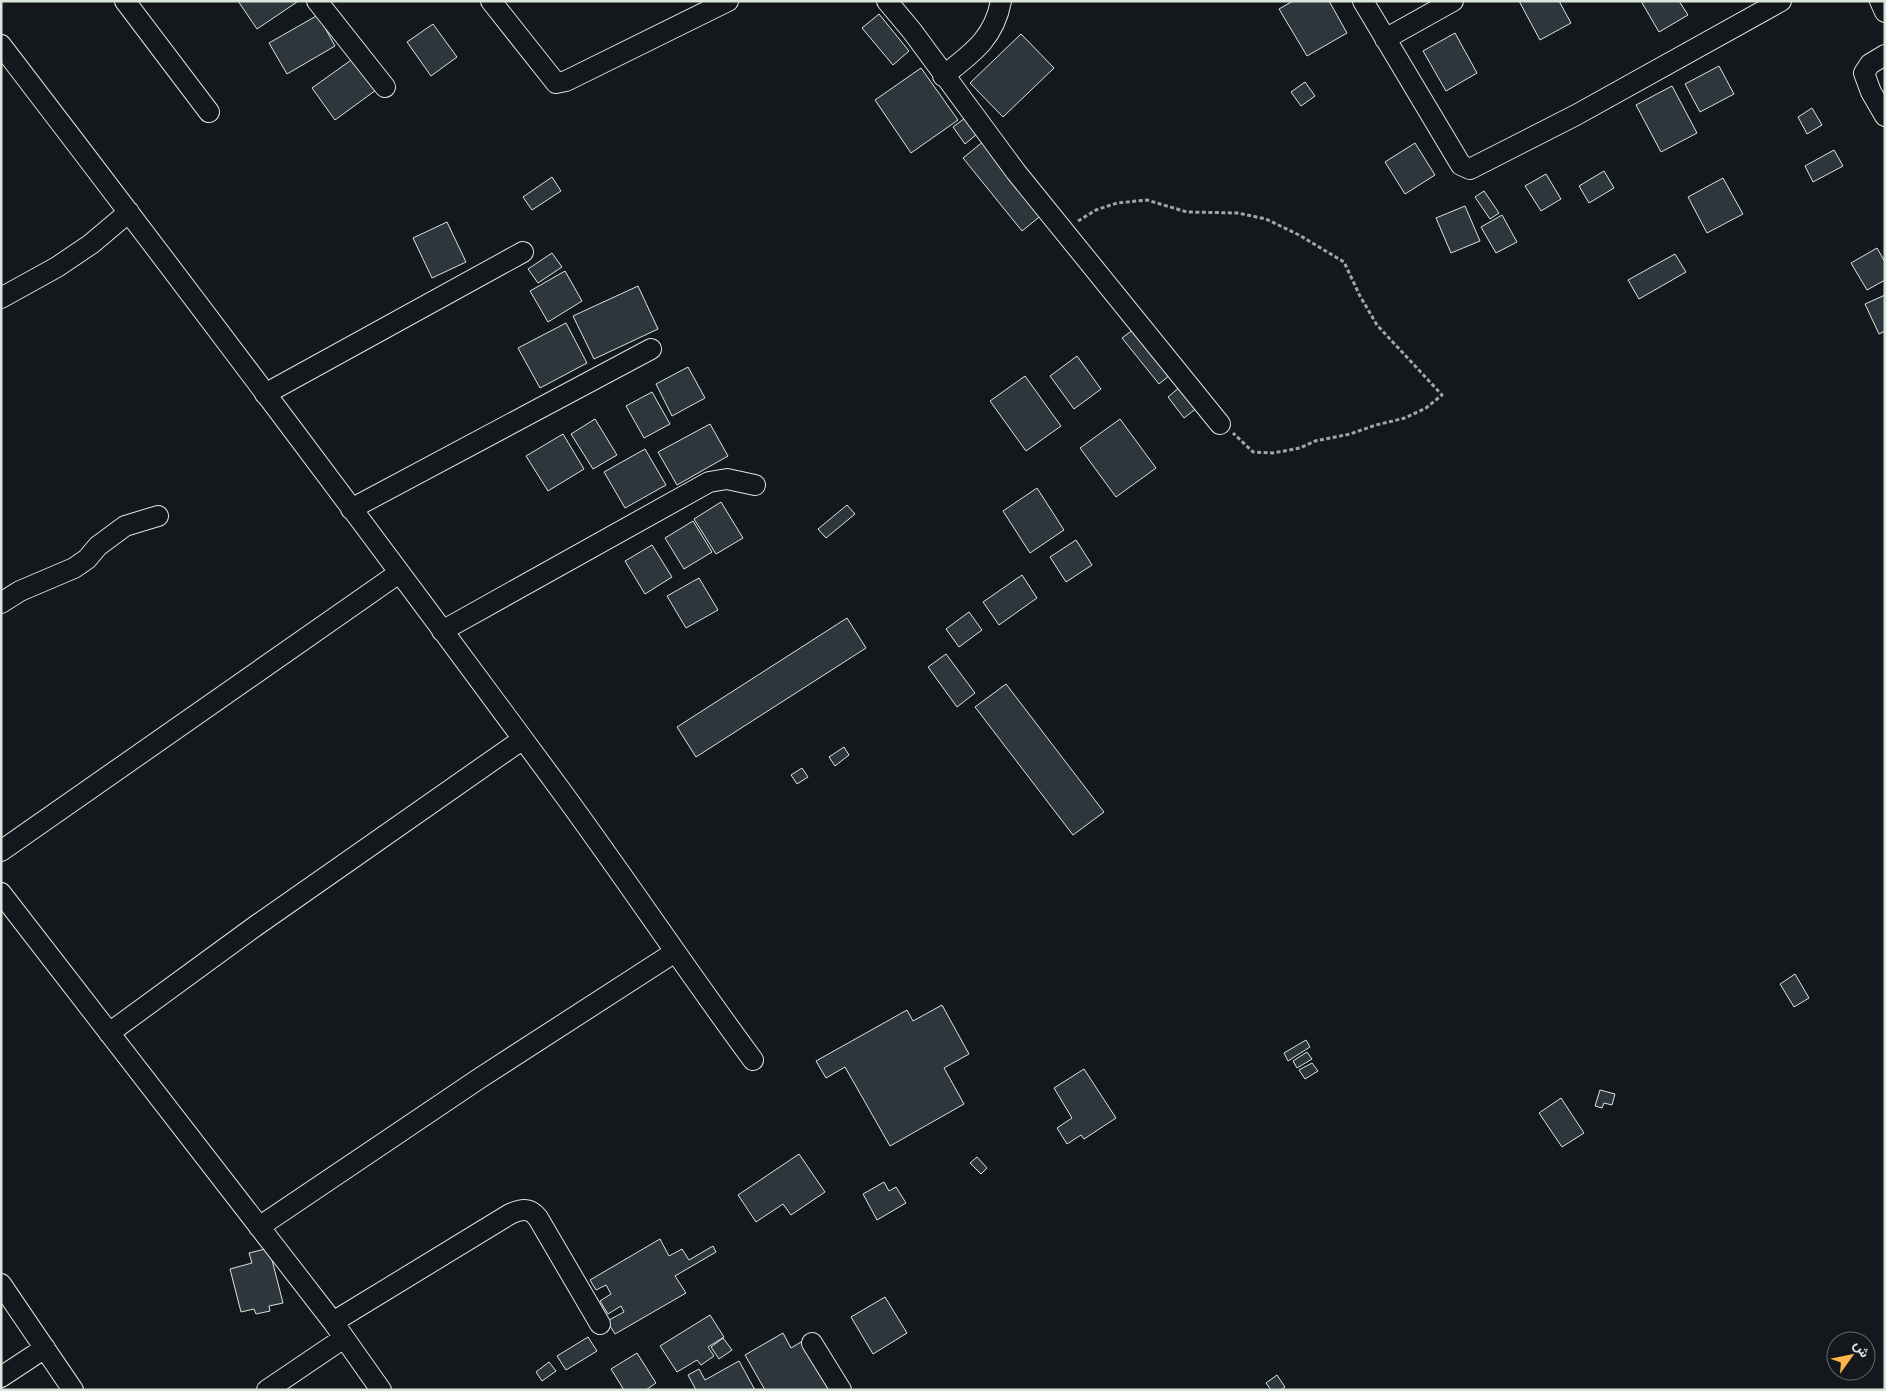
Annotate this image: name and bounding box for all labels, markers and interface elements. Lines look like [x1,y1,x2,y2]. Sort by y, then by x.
north arrow [1826,1331,1876,1381]
text: ش [1850,1337,1874,1361]

